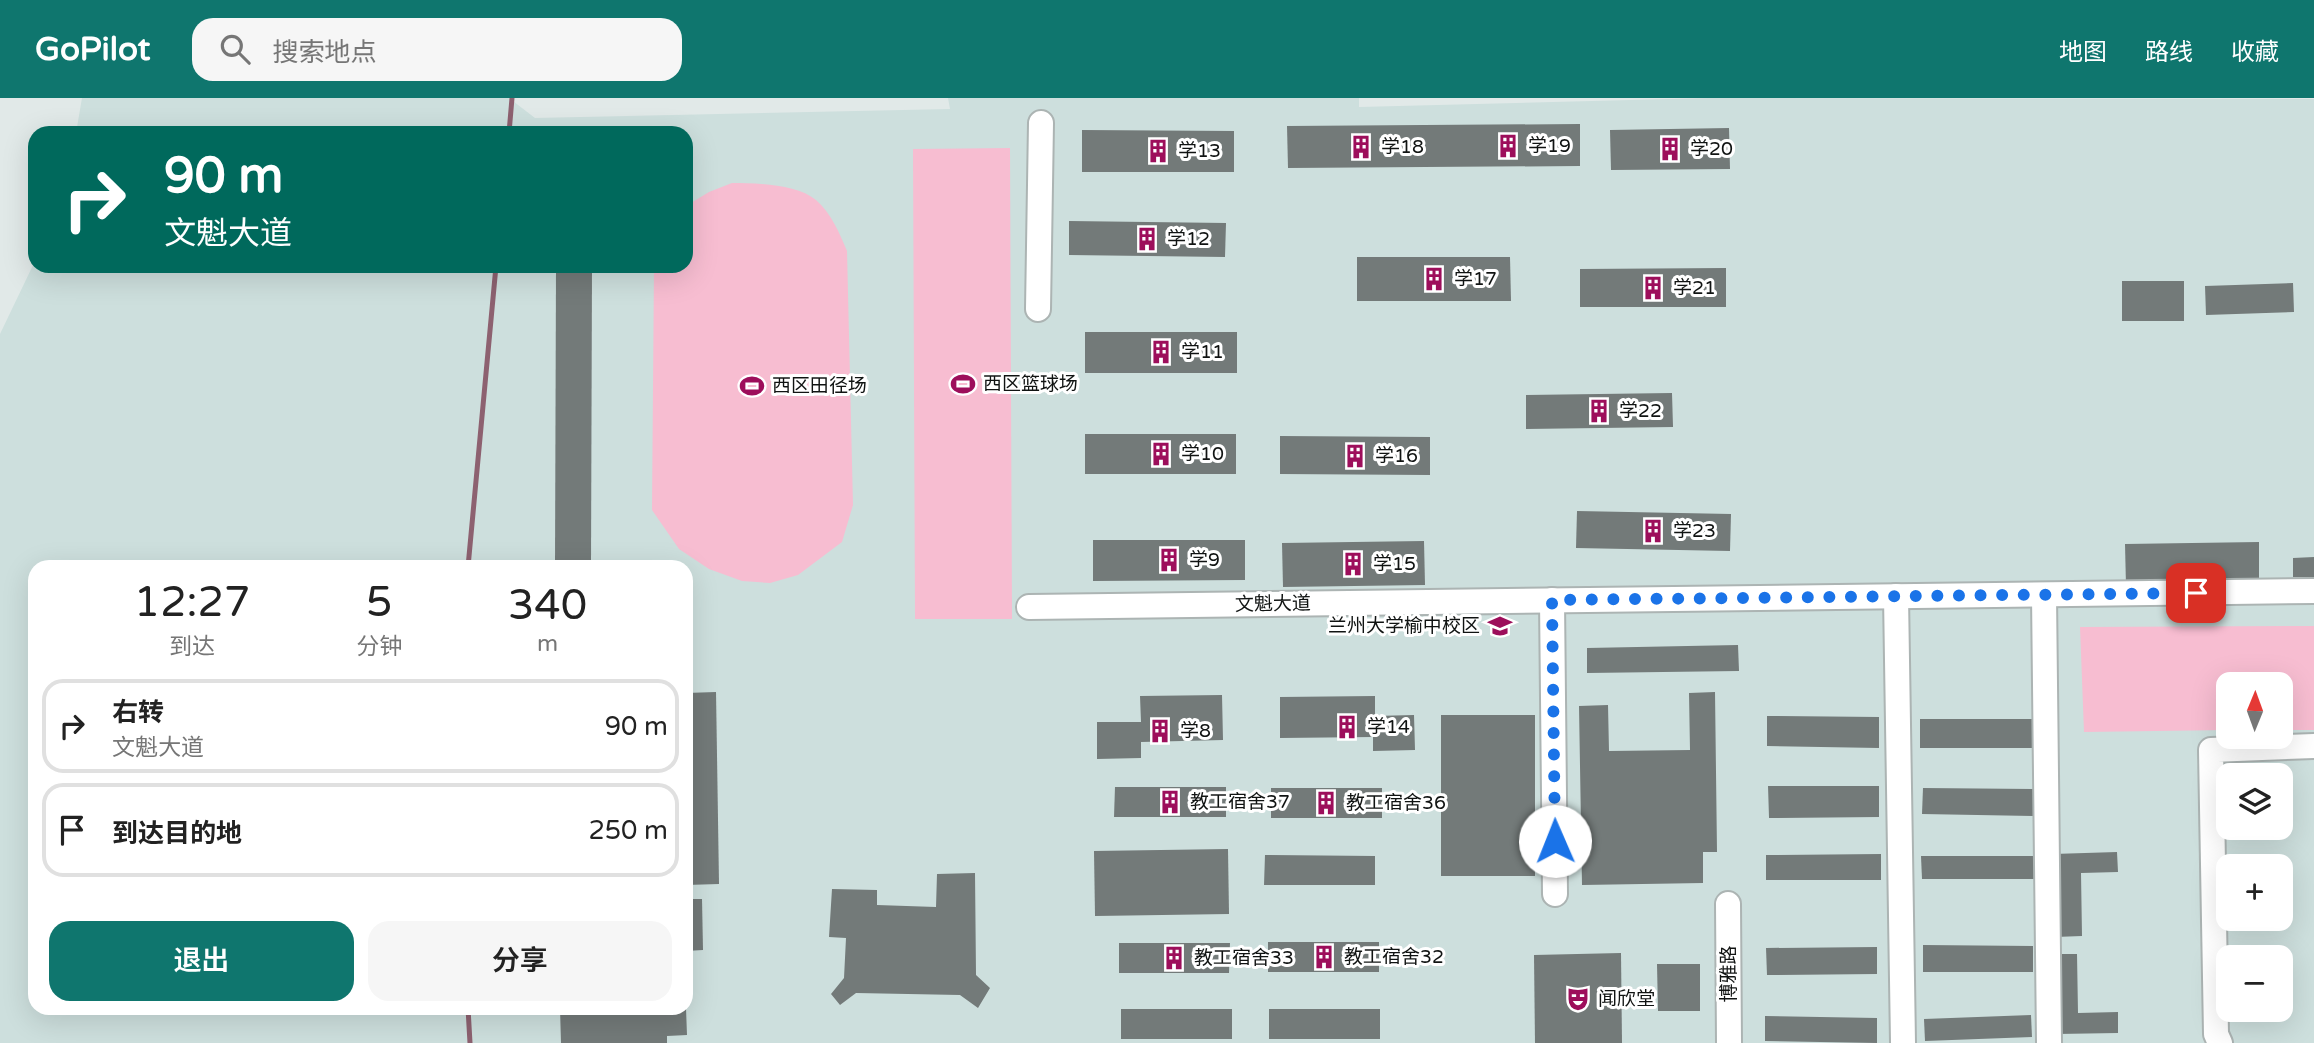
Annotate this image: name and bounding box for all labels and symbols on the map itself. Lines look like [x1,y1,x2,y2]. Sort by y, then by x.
building icon: 学19 [1494,132,1522,160]
building icon: 学18 [1347,133,1375,161]
place label: 学19 [1528,135,1571,157]
building icon: 学20 [1656,135,1684,163]
place label: 学18 [1381,136,1424,158]
building icon: 学13 [1144,137,1172,165]
place label: 学20 [1690,138,1733,160]
place label: 学13 [1178,140,1221,162]
building icon: 学12 [1133,225,1161,253]
place label: 学12 [1167,228,1210,250]
building icon: 学17 [1420,265,1448,293]
place label: 学17 [1454,268,1497,290]
building icon: 学21 [1639,274,1667,302]
place label: 学21 [1673,277,1716,299]
building icon: 学11 [1147,338,1175,366]
place label: 学11 [1181,341,1224,363]
sports icon: 西区篮球场 [949,370,977,398]
sports icon: 西区田径场 [738,372,766,400]
place label: 西区篮球场 [983,373,1078,395]
place label: 西区田径场 [772,375,867,397]
building icon: 学22 [1585,397,1613,425]
place label: 学22 [1619,400,1662,422]
building icon: 学10 [1147,440,1175,468]
building icon: 学16 [1341,442,1369,470]
place label: 学10 [1181,443,1224,465]
place label: 学16 [1375,445,1418,467]
building icon: 学23 [1639,517,1667,545]
place label: 学23 [1673,520,1716,542]
building icon: 学9 [1155,546,1183,574]
place label: 学9 [1189,549,1220,571]
building icon: 学15 [1339,550,1367,578]
place label: 学15 [1373,553,1416,575]
pin [2166,563,2226,623]
street label: 文魁大道 [1235,592,1311,616]
school or university icon: 兰州大学榆中校区 [1486,612,1514,640]
place label: 兰州大学榆中校区 [1328,615,1480,637]
north arrow [2216,672,2292,749]
building icon: 学14 [1333,713,1361,741]
place label: 学14 [1367,716,1410,738]
building icon: 学8 [1146,717,1174,745]
place label: 学8 [1180,720,1211,742]
building icon: 教工宿舍37 [1156,788,1184,816]
building icon: 教工宿舍36 [1312,789,1340,817]
place label: 教工宿舍37 [1190,791,1290,813]
place label: 教工宿舍36 [1346,792,1446,814]
position arrow [1518,804,1592,878]
building icon: 教工宿舍32 [1310,943,1338,971]
building icon: 教工宿舍33 [1160,944,1188,972]
street label: 博雅路 [1718,945,1740,1003]
place label: 教工宿舍32 [1344,946,1444,968]
place label: 教工宿舍33 [1194,947,1294,969]
theatre icon: 闻欣堂 [1564,985,1592,1013]
place label: 闻欣堂 [1598,988,1655,1010]

